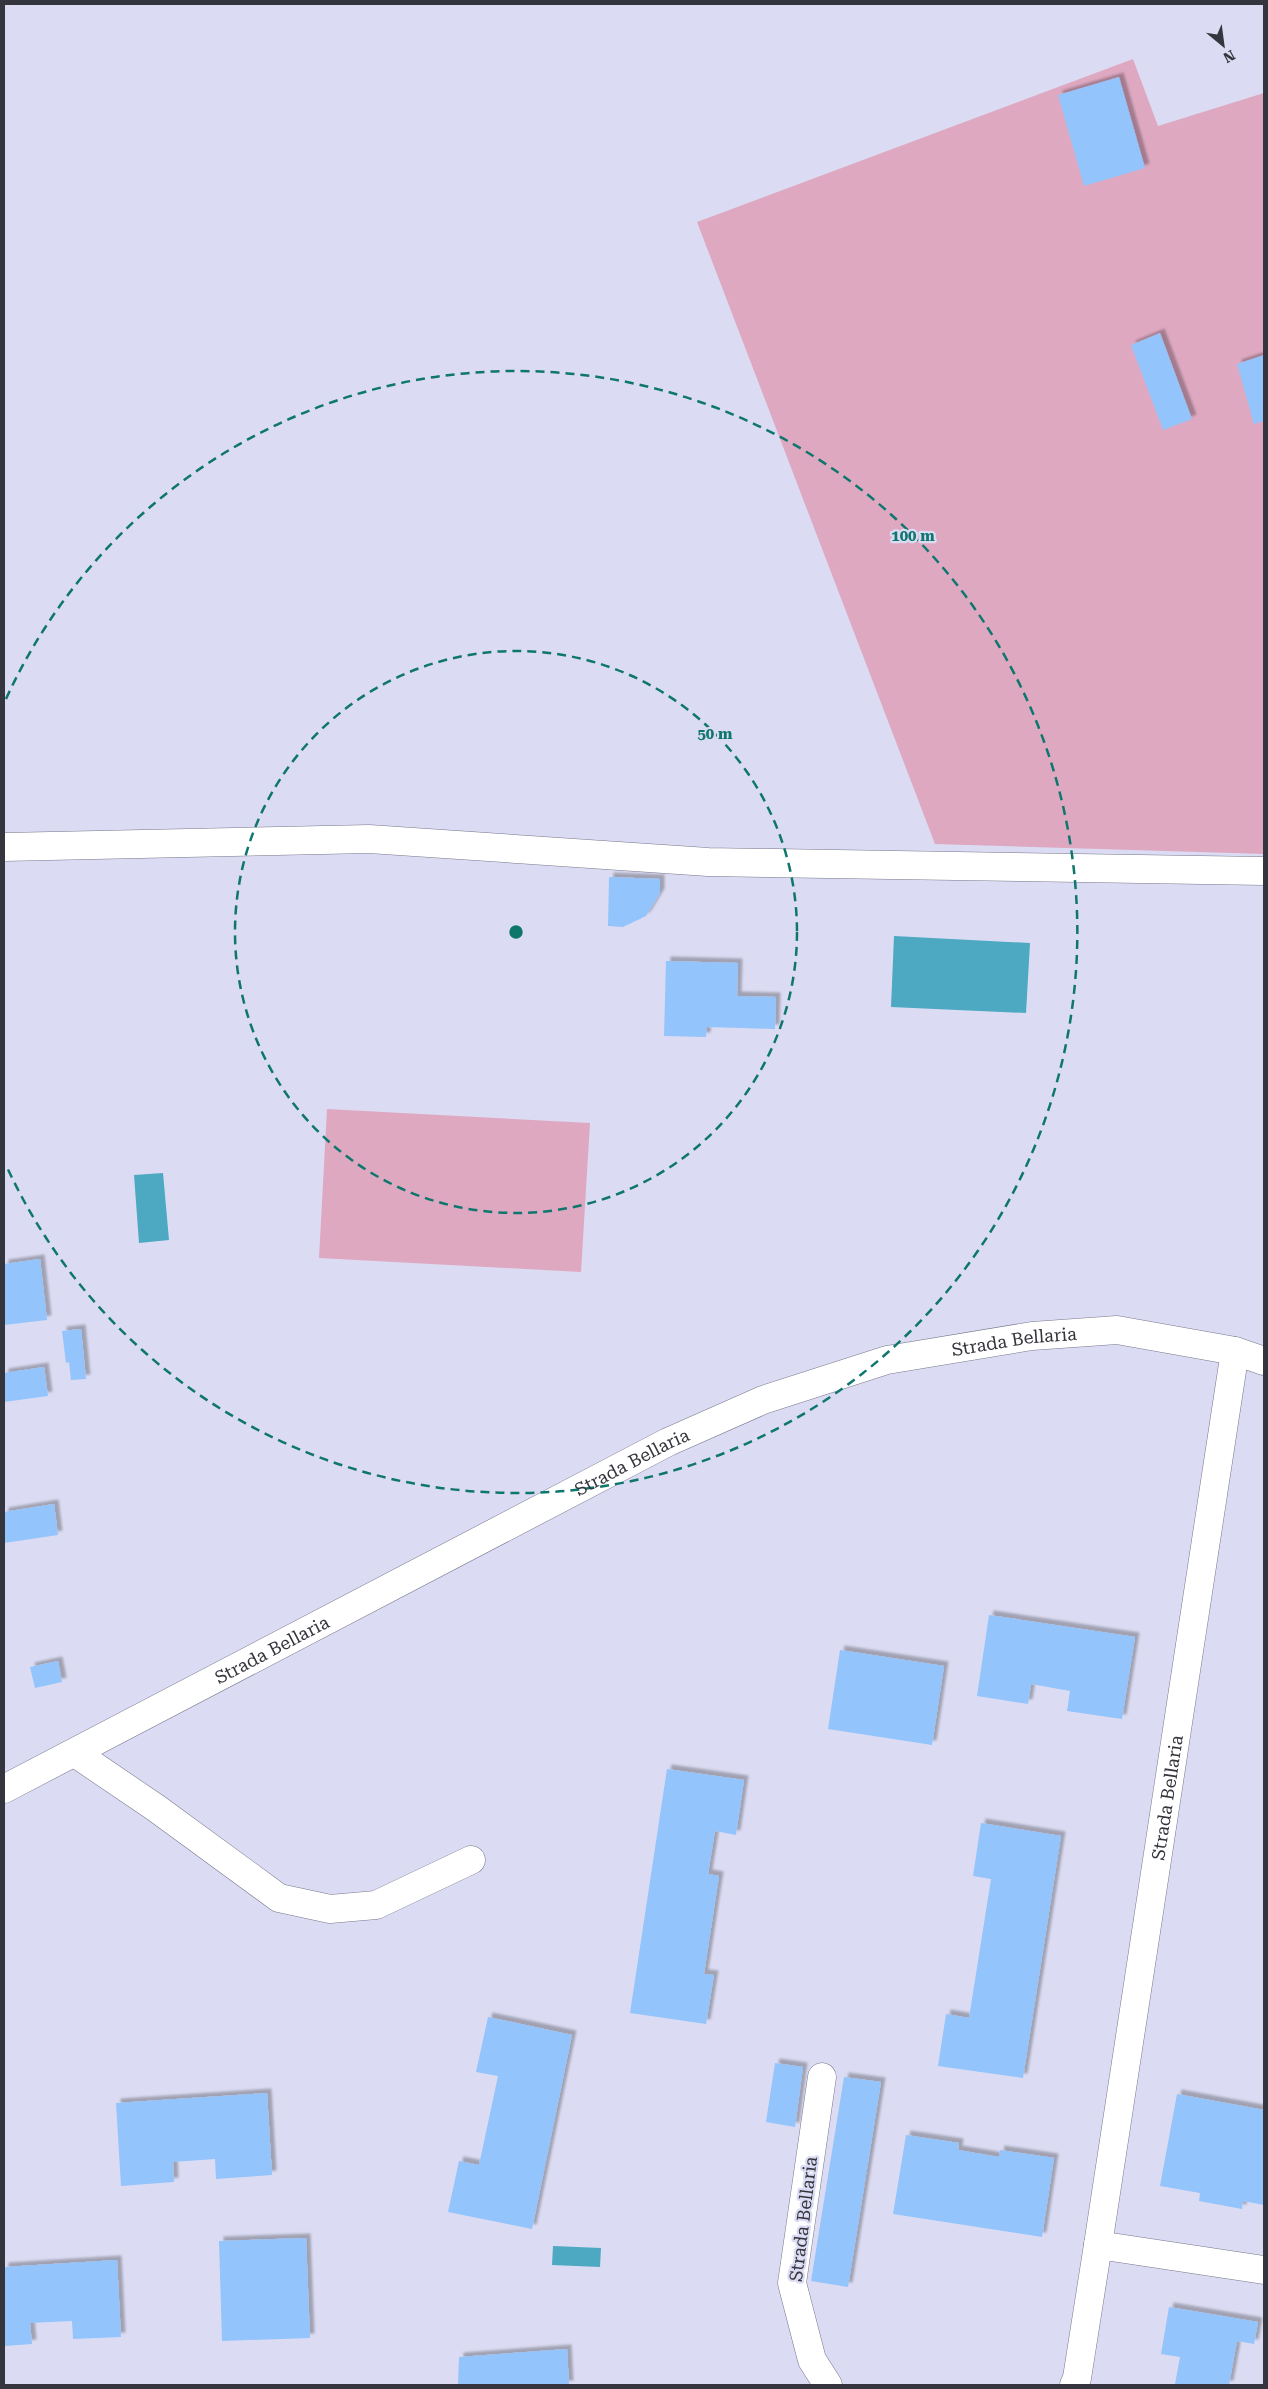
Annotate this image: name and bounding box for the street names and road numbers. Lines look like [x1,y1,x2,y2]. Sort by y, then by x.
street label: Strada Bellaria [950,1322,1078,1360]
street label: Strada Bellaria [571,1423,692,1500]
street label: Strada Bellaria [211,1610,333,1688]
street label: Strada Bellaria [1147,1733,1187,1861]
street label: Strada Bellaria [785,2155,821,2283]

